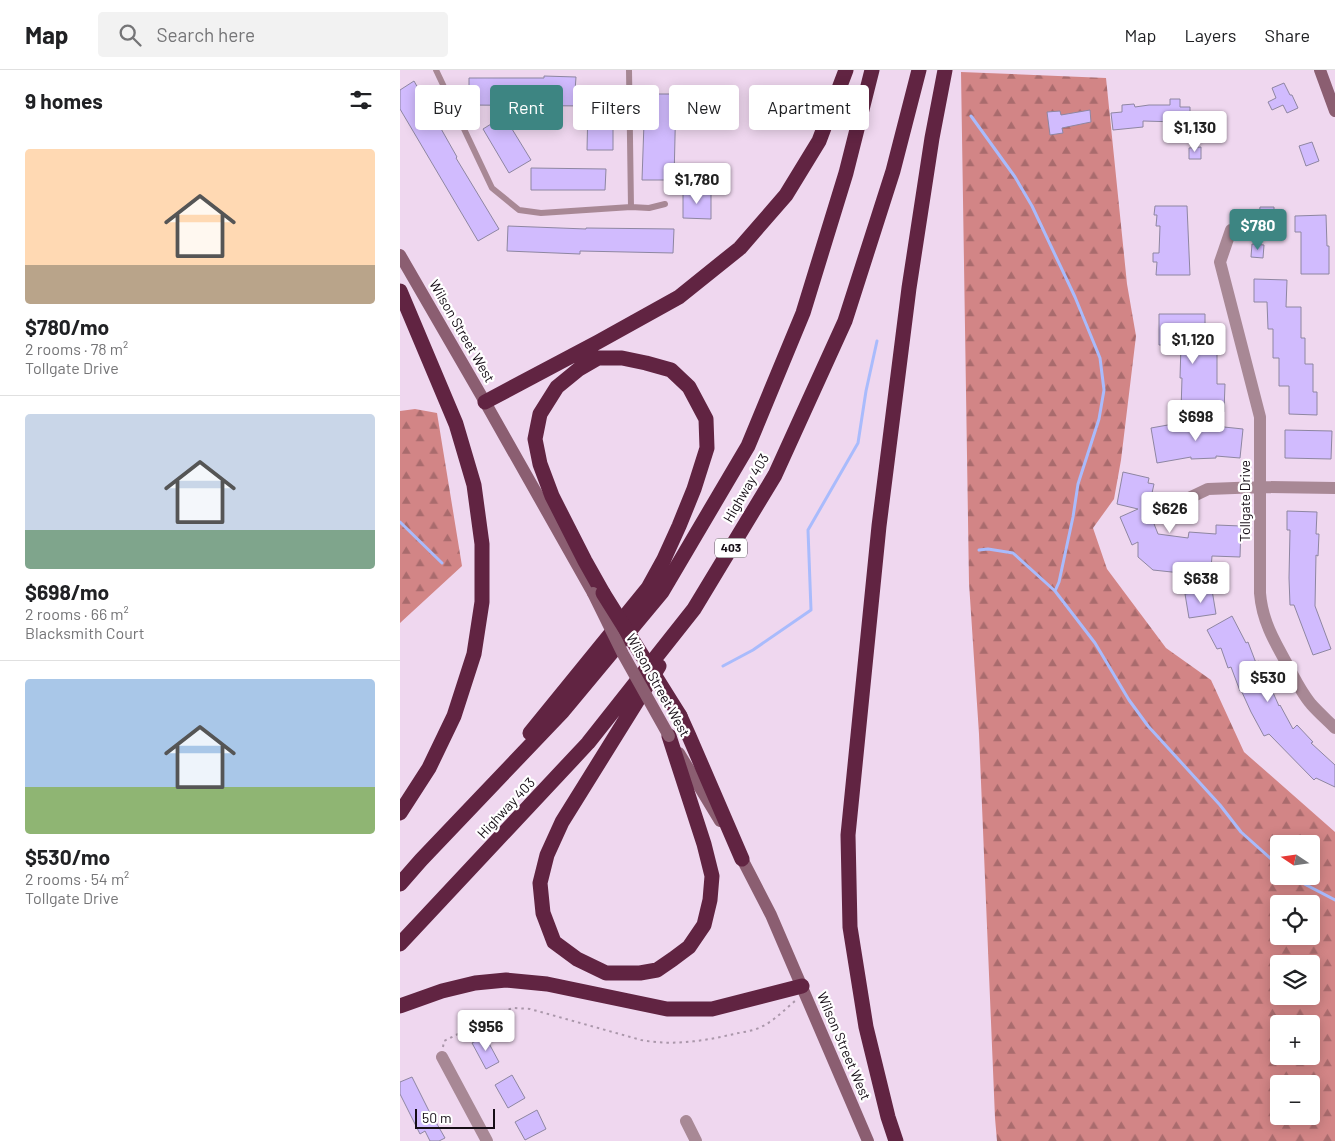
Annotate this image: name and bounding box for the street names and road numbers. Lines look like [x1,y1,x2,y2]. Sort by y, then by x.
street label: Wilson Street West [426,276,499,385]
street label: Highway 403 [719,450,772,525]
street label: Tollgate Drive [1236,460,1253,542]
road number: 403 [715,538,747,558]
street label: Wilson Street West [623,630,694,739]
street label: Highway 403 [473,774,538,842]
street label: Wilson Street West [814,989,875,1102]

